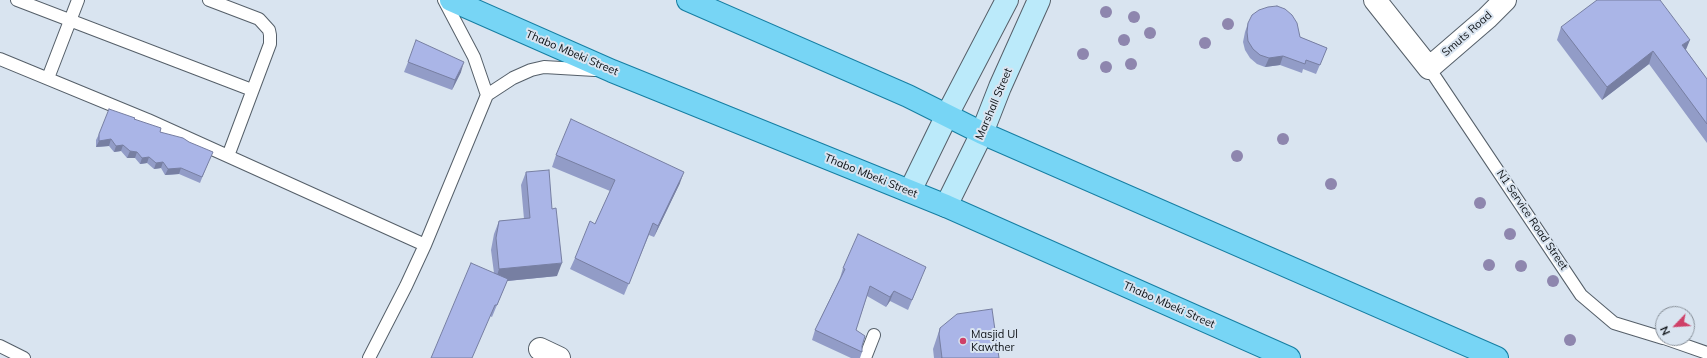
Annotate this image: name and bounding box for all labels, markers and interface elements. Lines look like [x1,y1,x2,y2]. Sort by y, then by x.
street label: Smuts Road [1439,9,1495,59]
street label: Thabo Mbeki Street [524,28,620,78]
street label: Marshall Street [973,66,1015,142]
street label: Thabo Mbeki Street [823,151,919,201]
street label: N1 Service Road Street [1494,167,1570,273]
street label: Thabo Mbeki Street [1121,279,1217,331]
north arrow [1655,306,1695,346]
text: N [1657,324,1673,337]
place label: Masjid Ul Kawther [971,328,1018,354]
marker: Masjid Ul Kawther [958,336,968,346]

